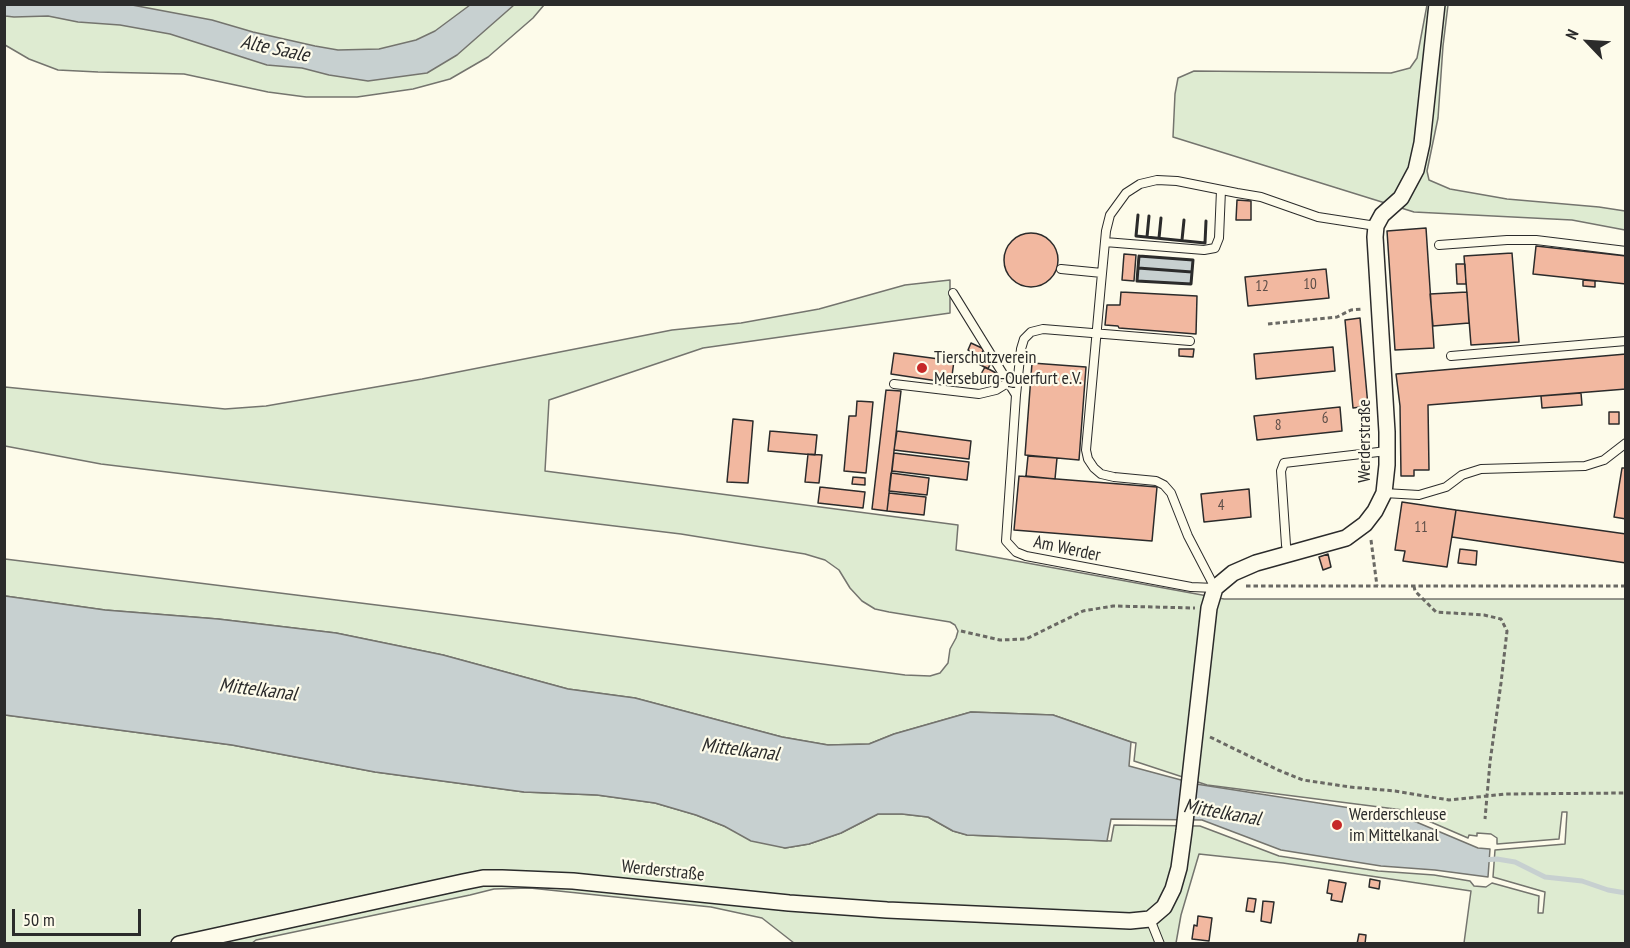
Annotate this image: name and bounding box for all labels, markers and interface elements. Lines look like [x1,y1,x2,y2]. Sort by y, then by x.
north arrow [1558,12,1618,72]
text: N [1561,26,1583,43]
water label: Alte Saale [239,30,311,68]
house number: 10 [1303,276,1317,294]
house number: 12 [1255,278,1269,296]
place label: Tierschutzverein Merseburg-Querfurt e.V. [934,347,1082,389]
marker: Tierschutzverein Merseburg-Querfurt e.V. [915,361,929,375]
street label: Werderstraße [1354,399,1376,483]
house number: 6 [1322,410,1328,428]
house number: 8 [1275,417,1281,435]
house number: 4 [1218,497,1224,515]
house number: 11 [1414,519,1428,537]
street label: Am Werder [1031,531,1103,567]
water label: Mittelkanal [218,673,298,707]
water label: Mittelkanal [700,733,780,767]
water label: Mittelkanal [1181,794,1263,832]
place label: Werderschleuse im Mittelkanal [1349,804,1446,846]
marker: Werderschleuse im Mittelkanal [1330,818,1344,832]
street label: Werderstraße [620,856,706,886]
scale bar [15,897,144,935]
text: 50 m [23,908,55,931]

